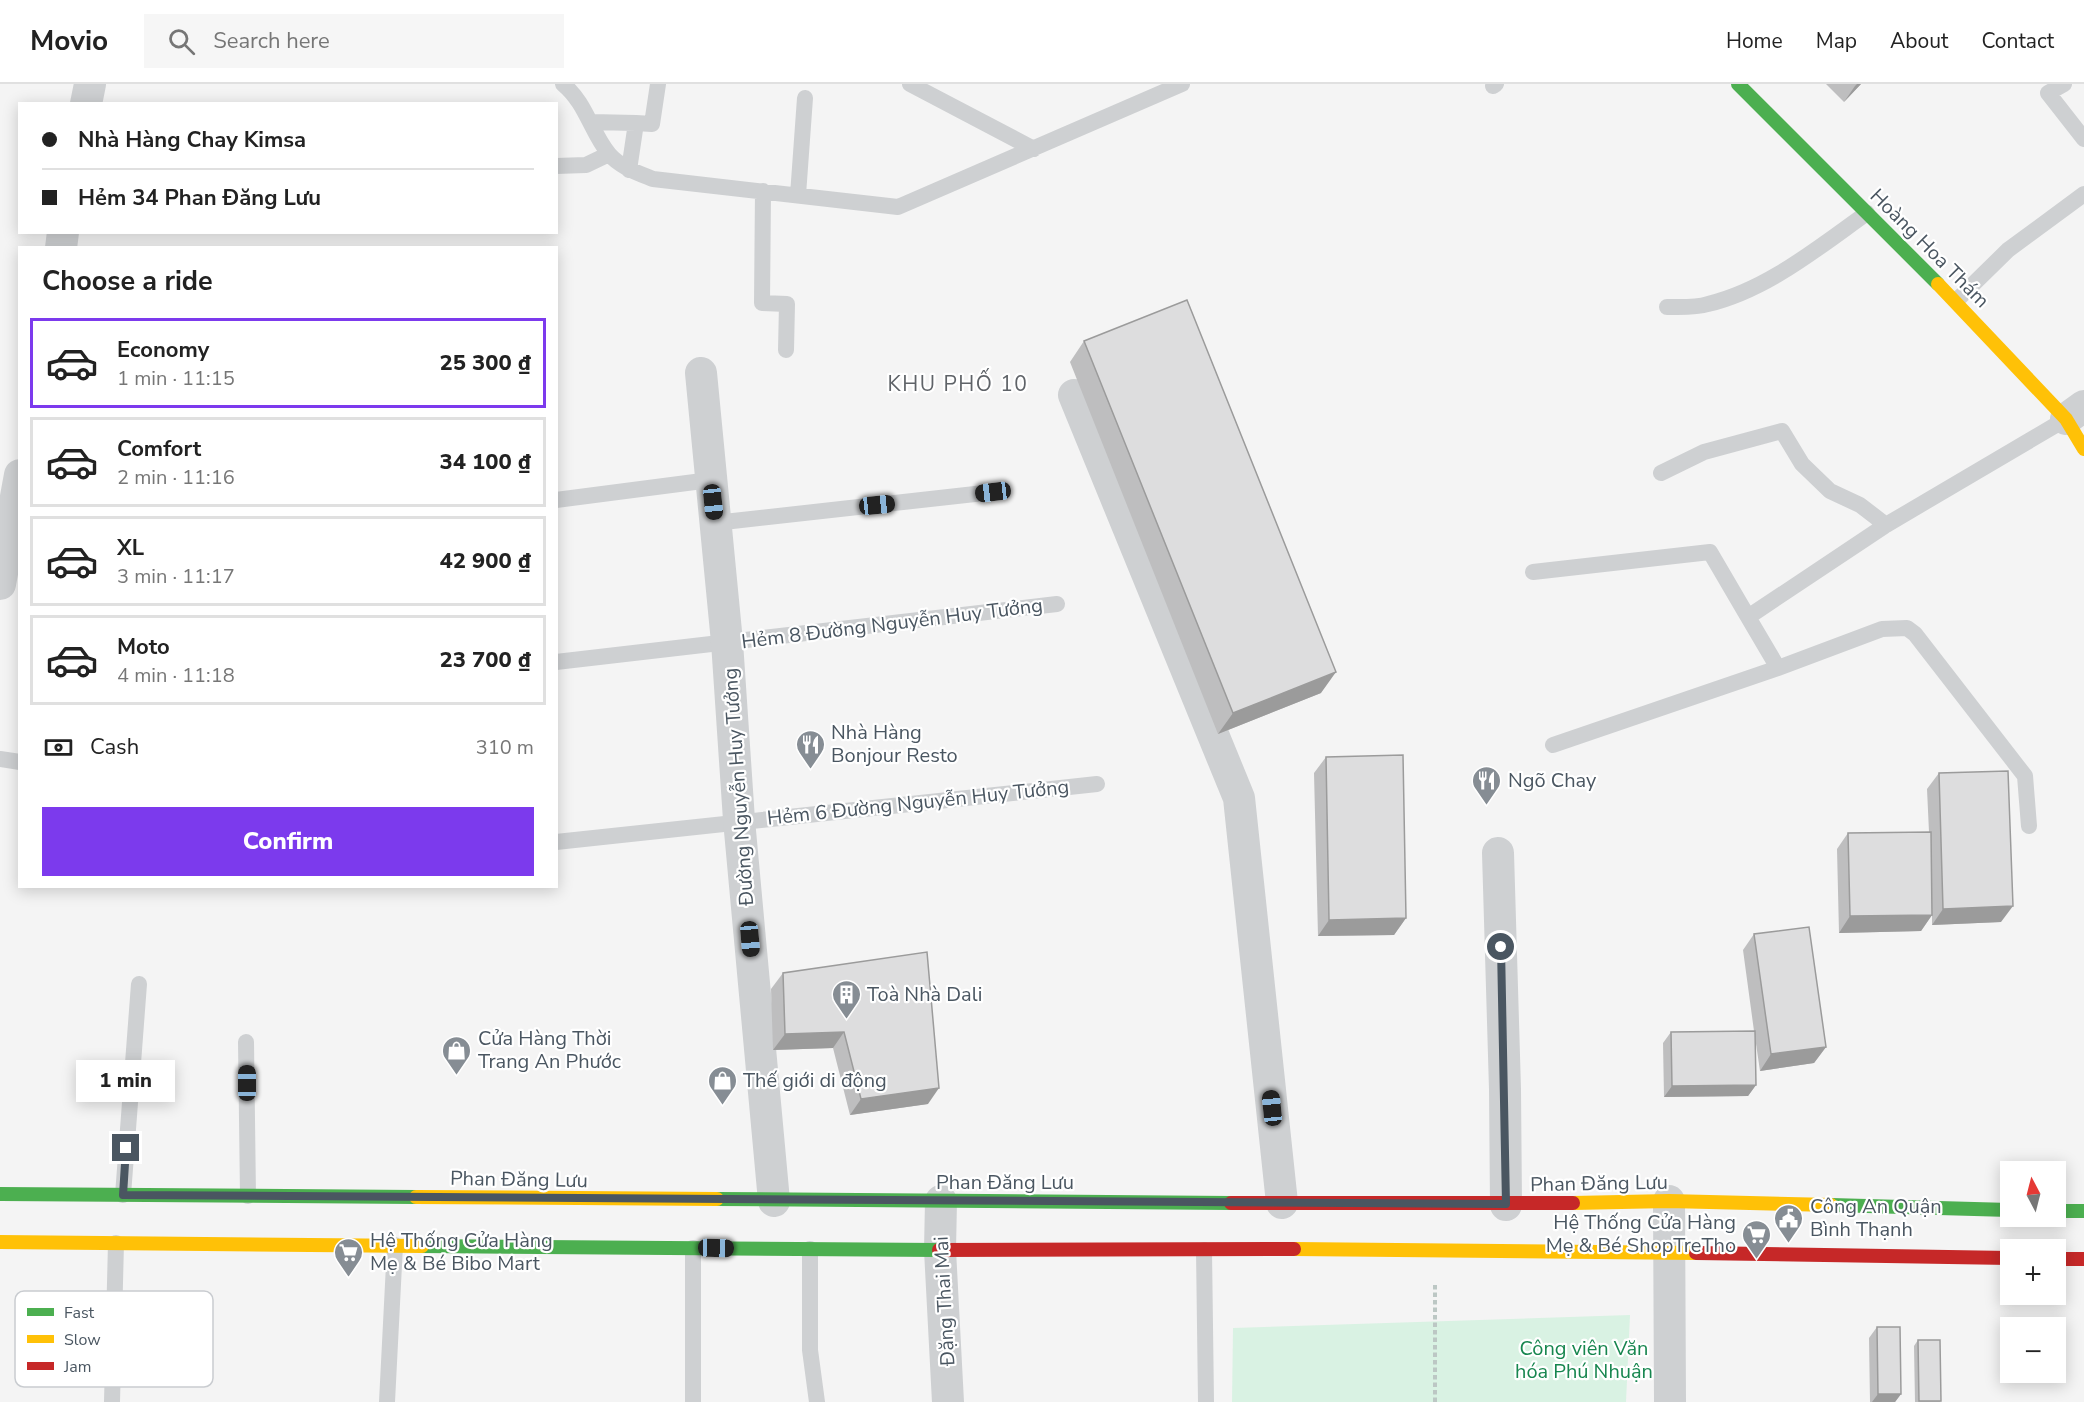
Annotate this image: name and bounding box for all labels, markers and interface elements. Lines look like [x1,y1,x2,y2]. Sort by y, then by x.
search box [144,14,564,68]
text: Movio [30,22,108,60]
icon: search [165,25,198,58]
text: Search here [213,26,330,56]
text: Home [1726,27,1783,55]
text: Map [1816,27,1857,55]
text: About [1890,27,1948,55]
text: Contact [1981,27,2054,55]
text: Nhà Hàng Chay Kimsa [78,125,306,155]
text: Hẻm 34 Phan Đăng Lưu [78,183,321,213]
street label: Hoàng Hoa Thám [1864,183,1995,314]
text: Choose a ride [42,263,213,300]
text: Economy [117,335,209,365]
icon: car [45,336,99,390]
text: 25 300 ₫ [440,348,531,378]
text: 1 min · 11:15 [117,365,235,392]
district label: KHU PHỐ 10 [888,368,1028,398]
text: Comfort [117,434,201,464]
icon: car [45,435,99,489]
text: 34 100 ₫ [440,447,531,477]
text: 2 min · 11:16 [117,464,235,491]
car [974,481,1012,503]
car [702,483,724,521]
car [858,494,896,516]
text: XL [117,533,144,563]
icon: car [45,534,99,588]
text: 42 900 ₫ [440,546,531,576]
text: 3 min · 11:17 [117,563,235,590]
street label: Hẻm 8 Đường Nguyễn Huy Tưởng [740,592,1044,655]
text: Moto [117,632,170,662]
icon: car [45,633,99,687]
text: 23 700 ₫ [440,645,531,675]
text: 4 min · 11:18 [117,662,235,689]
street label: Đường Nguyễn Huy Tưởng [717,667,760,908]
place label: Nhà Hàng Bonjour Resto [831,719,958,769]
restaurant icon: Nhà Hàng Bonjour Resto [794,728,826,770]
icon: cash [42,731,75,764]
text: Cash [90,732,139,762]
text: 310 m [476,734,534,761]
restaurant icon: Ngõ Chay [1471,764,1503,806]
place label: Ngõ Chay [1508,767,1597,794]
street label: Hẻm 6 Đường Nguyễn Huy Tưởng [766,773,1070,832]
button: Confirm [42,807,534,876]
car [739,920,761,958]
route start [1487,933,1514,960]
building icon: Toà Nhà Dali [830,978,862,1020]
place label: Toà Nhà Dali [867,981,982,1008]
place label: Cửa Hàng Thời Trang An Phước [478,1025,621,1075]
shop icon: Cửa Hàng Thời Trang An Phước [441,1034,473,1076]
callout: 1 min [76,1061,176,1103]
shop icon: Thế giới di động [706,1064,738,1106]
car [238,1065,256,1101]
text: 1 min [99,1067,152,1094]
place label: Thế giới di động [743,1067,887,1094]
car [1261,1089,1283,1127]
route end [112,1134,139,1161]
north arrow [2000,1161,2066,1227]
map controls [2000,1161,2066,1383]
street label: Phan Đăng Lưu [450,1165,588,1194]
street label: Phan Đăng Lưu [936,1169,1074,1196]
street label: Phan Đăng Lưu [1530,1169,1668,1198]
place label: Công An Quận Bình Thạnh [1810,1193,1942,1243]
public building icon: Công An Quận Bình Thạnh [1773,1202,1805,1244]
place label: Hệ Thống Cửa Hàng Mẹ & Bé ShopTreTho [1546,1209,1736,1259]
supermarket icon: Hệ Thống Cửa Hàng Mẹ & Bé ShopTreTho [1741,1218,1773,1260]
place label: Hệ Thống Cửa Hàng Mẹ & Bé Bibo Mart [370,1227,553,1277]
street label: Đặng Thai Mai [928,1235,961,1367]
supermarket icon: Hệ Thống Cửa Hàng Mẹ & Bé Bibo Mart [333,1236,365,1278]
car [698,1239,734,1257]
button: + [2000,1239,2066,1305]
legend [15,1291,213,1387]
text: Fast [64,1302,95,1324]
button: − [2000,1317,2066,1383]
text: Slow [64,1329,101,1351]
park label: Công viên Văn hóa Phú Nhuận [1515,1335,1653,1385]
text: Jam [63,1356,91,1378]

